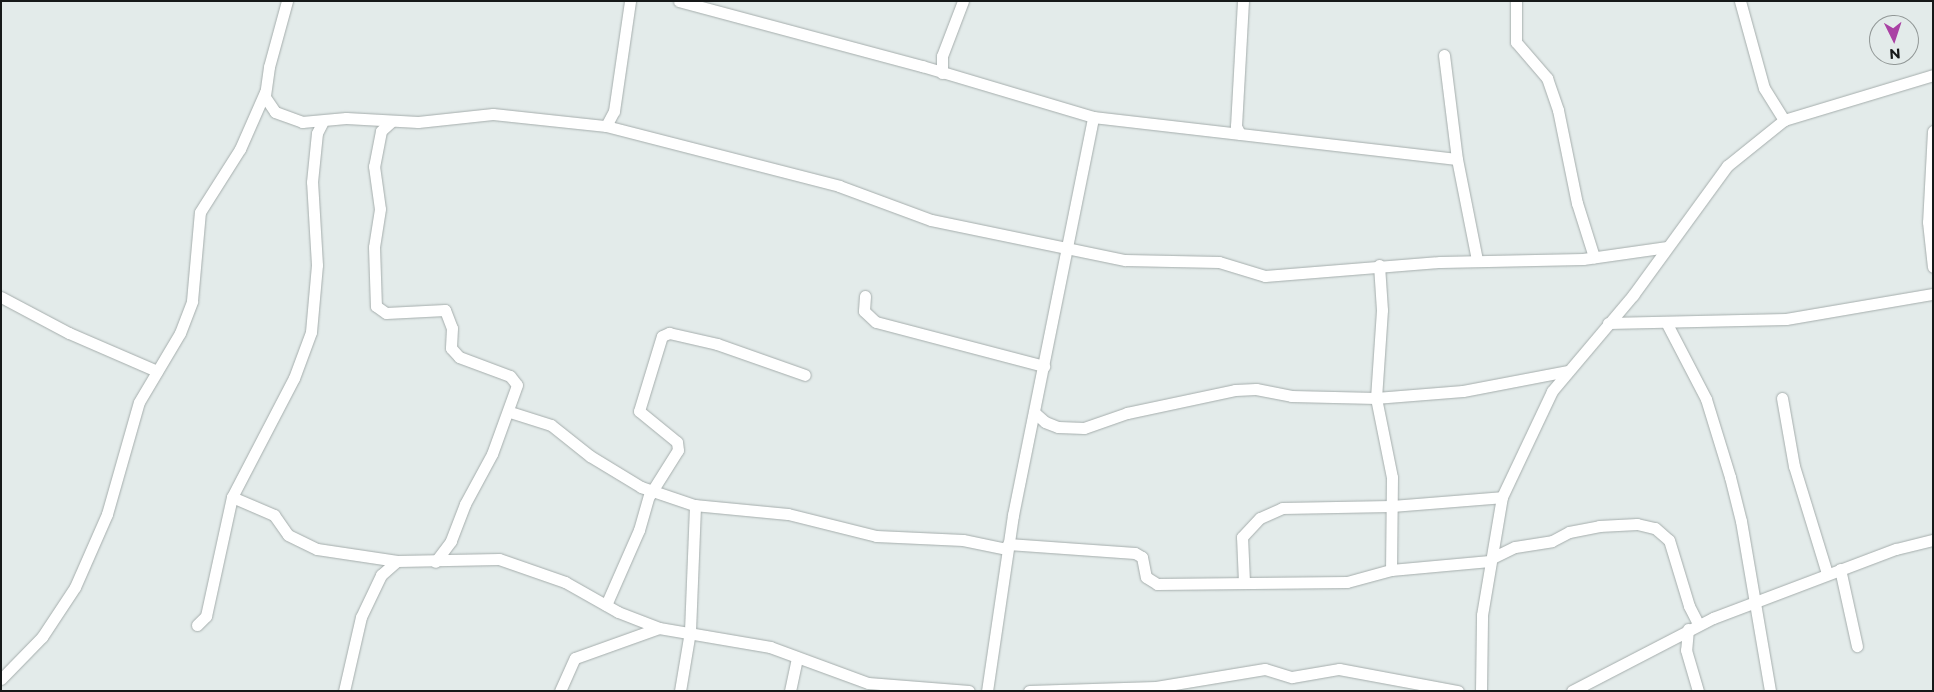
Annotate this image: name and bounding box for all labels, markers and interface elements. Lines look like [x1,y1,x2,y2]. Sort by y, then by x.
north arrow [1869,15,1919,65]
text: N [1889,45,1901,63]

